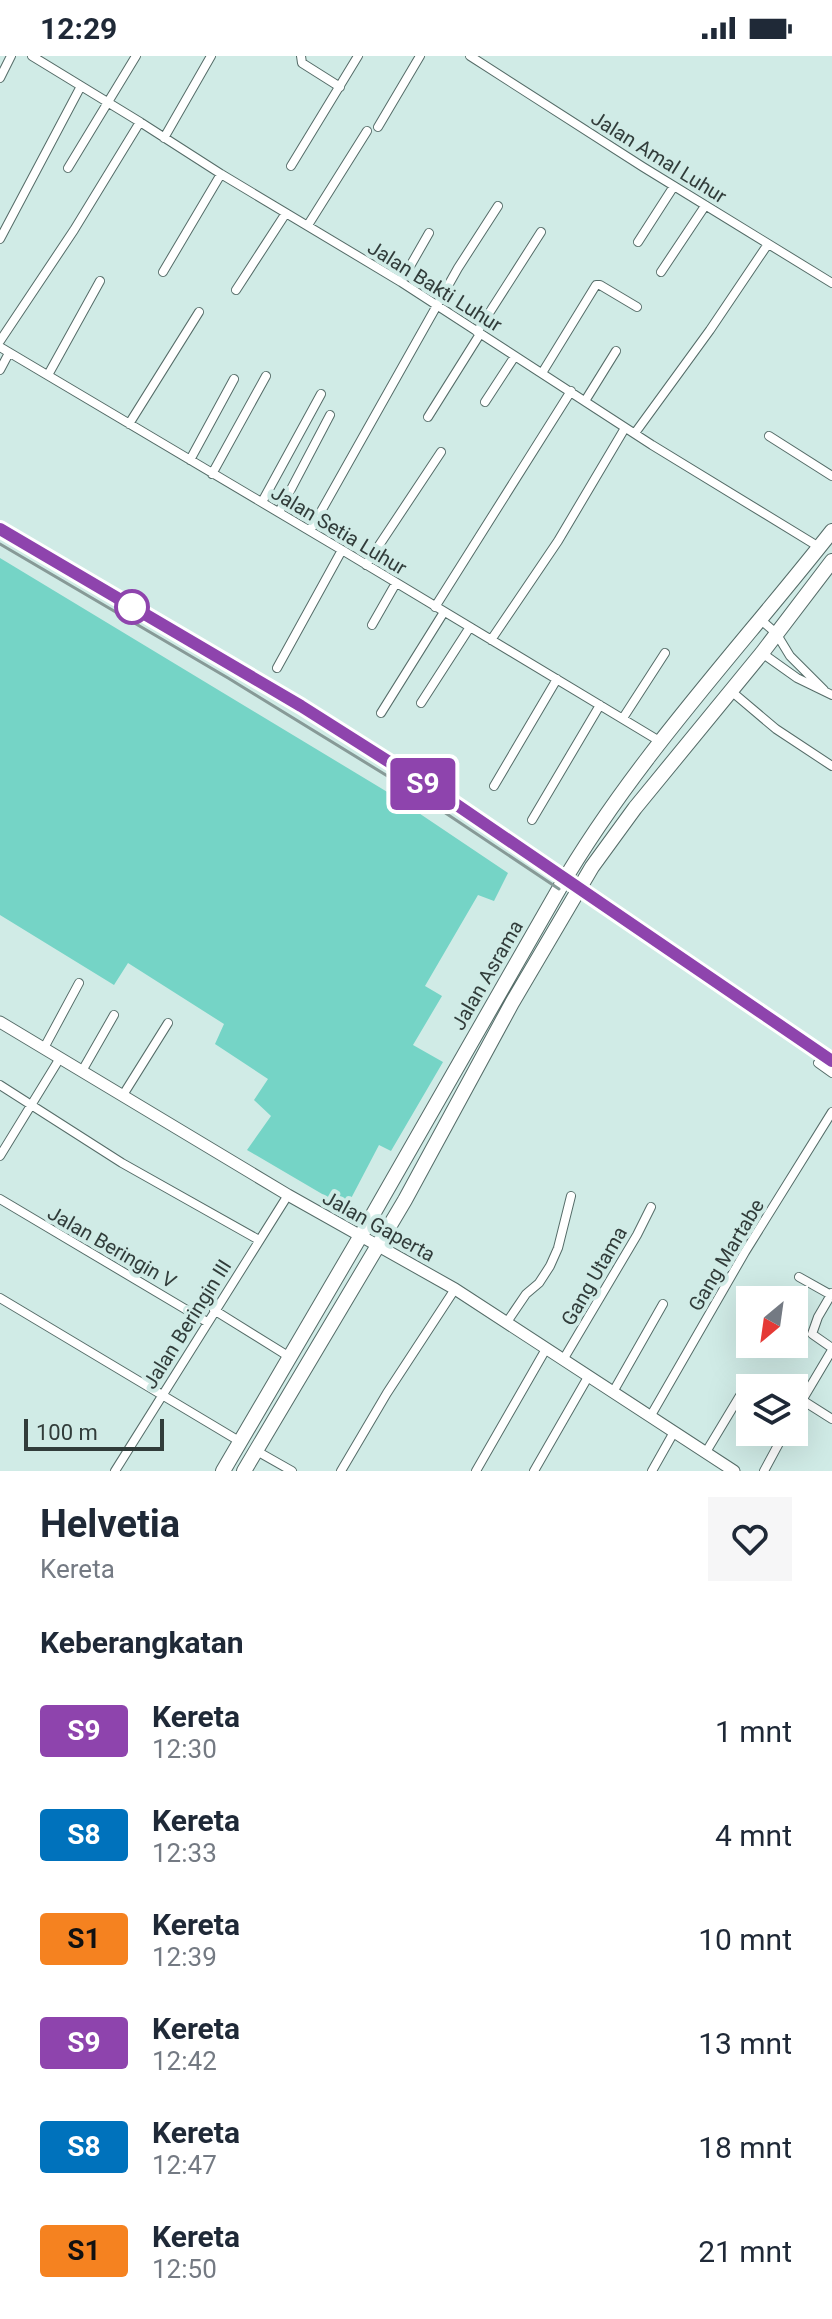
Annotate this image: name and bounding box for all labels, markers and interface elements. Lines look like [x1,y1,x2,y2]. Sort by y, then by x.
text: 12:29 [40,11,117,46]
street label: Jalan Amal Luhur [587,106,731,208]
street label: Jalan Bakti Luhur [363,235,507,337]
street label: Jalan Setia Luhur [267,480,411,580]
unlabelled marker [115,590,149,624]
line badge: S9 [387,758,459,810]
text: S9 [406,767,440,800]
street label: Jalan Asrama [446,916,528,1034]
street label: Jalan Gaperta [319,1185,439,1267]
street label: Gang Martabe [683,1195,769,1315]
street label: Jalan Beringin V [44,1201,181,1294]
street label: Gang Utama [556,1222,632,1330]
street label: Jalan Beringin III [138,1255,236,1393]
north arrow [736,1286,808,1358]
map controls [736,1286,808,1446]
button: layers [736,1374,808,1446]
scale bar [24,1415,164,1451]
text: 100 m [36,1420,98,1445]
button: heart [708,1497,792,1581]
text: Helvetia [40,1502,180,1546]
text: Kereta [40,1554,115,1584]
text: Keberangkatan [40,1625,244,1660]
text: Kereta [152,1699,240,1734]
text: S9 [67,1714,101,1747]
text: 1 mnt [715,1714,792,1749]
text: 12:30 [152,1734,217,1764]
text: Kereta [152,1803,240,1838]
text: S8 [67,1818,101,1851]
text: 4 mnt [715,1818,792,1853]
text: 12:33 [152,1838,217,1868]
text: Kereta [152,1907,240,1942]
text: S1 [67,1922,101,1955]
text: 10 mnt [698,1922,792,1957]
text: 12:39 [152,1942,217,1972]
text: Kereta [152,2011,240,2046]
text: S9 [67,2026,101,2059]
text: 13 mnt [698,2026,792,2061]
text: 12:42 [152,2046,217,2076]
text: Kereta [152,2115,240,2150]
text: S8 [67,2130,101,2163]
text: 18 mnt [698,2130,792,2165]
text: 12:47 [152,2150,217,2180]
text: Kereta [152,2219,240,2254]
text: S1 [67,2234,101,2267]
text: 21 mnt [698,2234,792,2269]
text: 12:50 [152,2254,217,2284]

